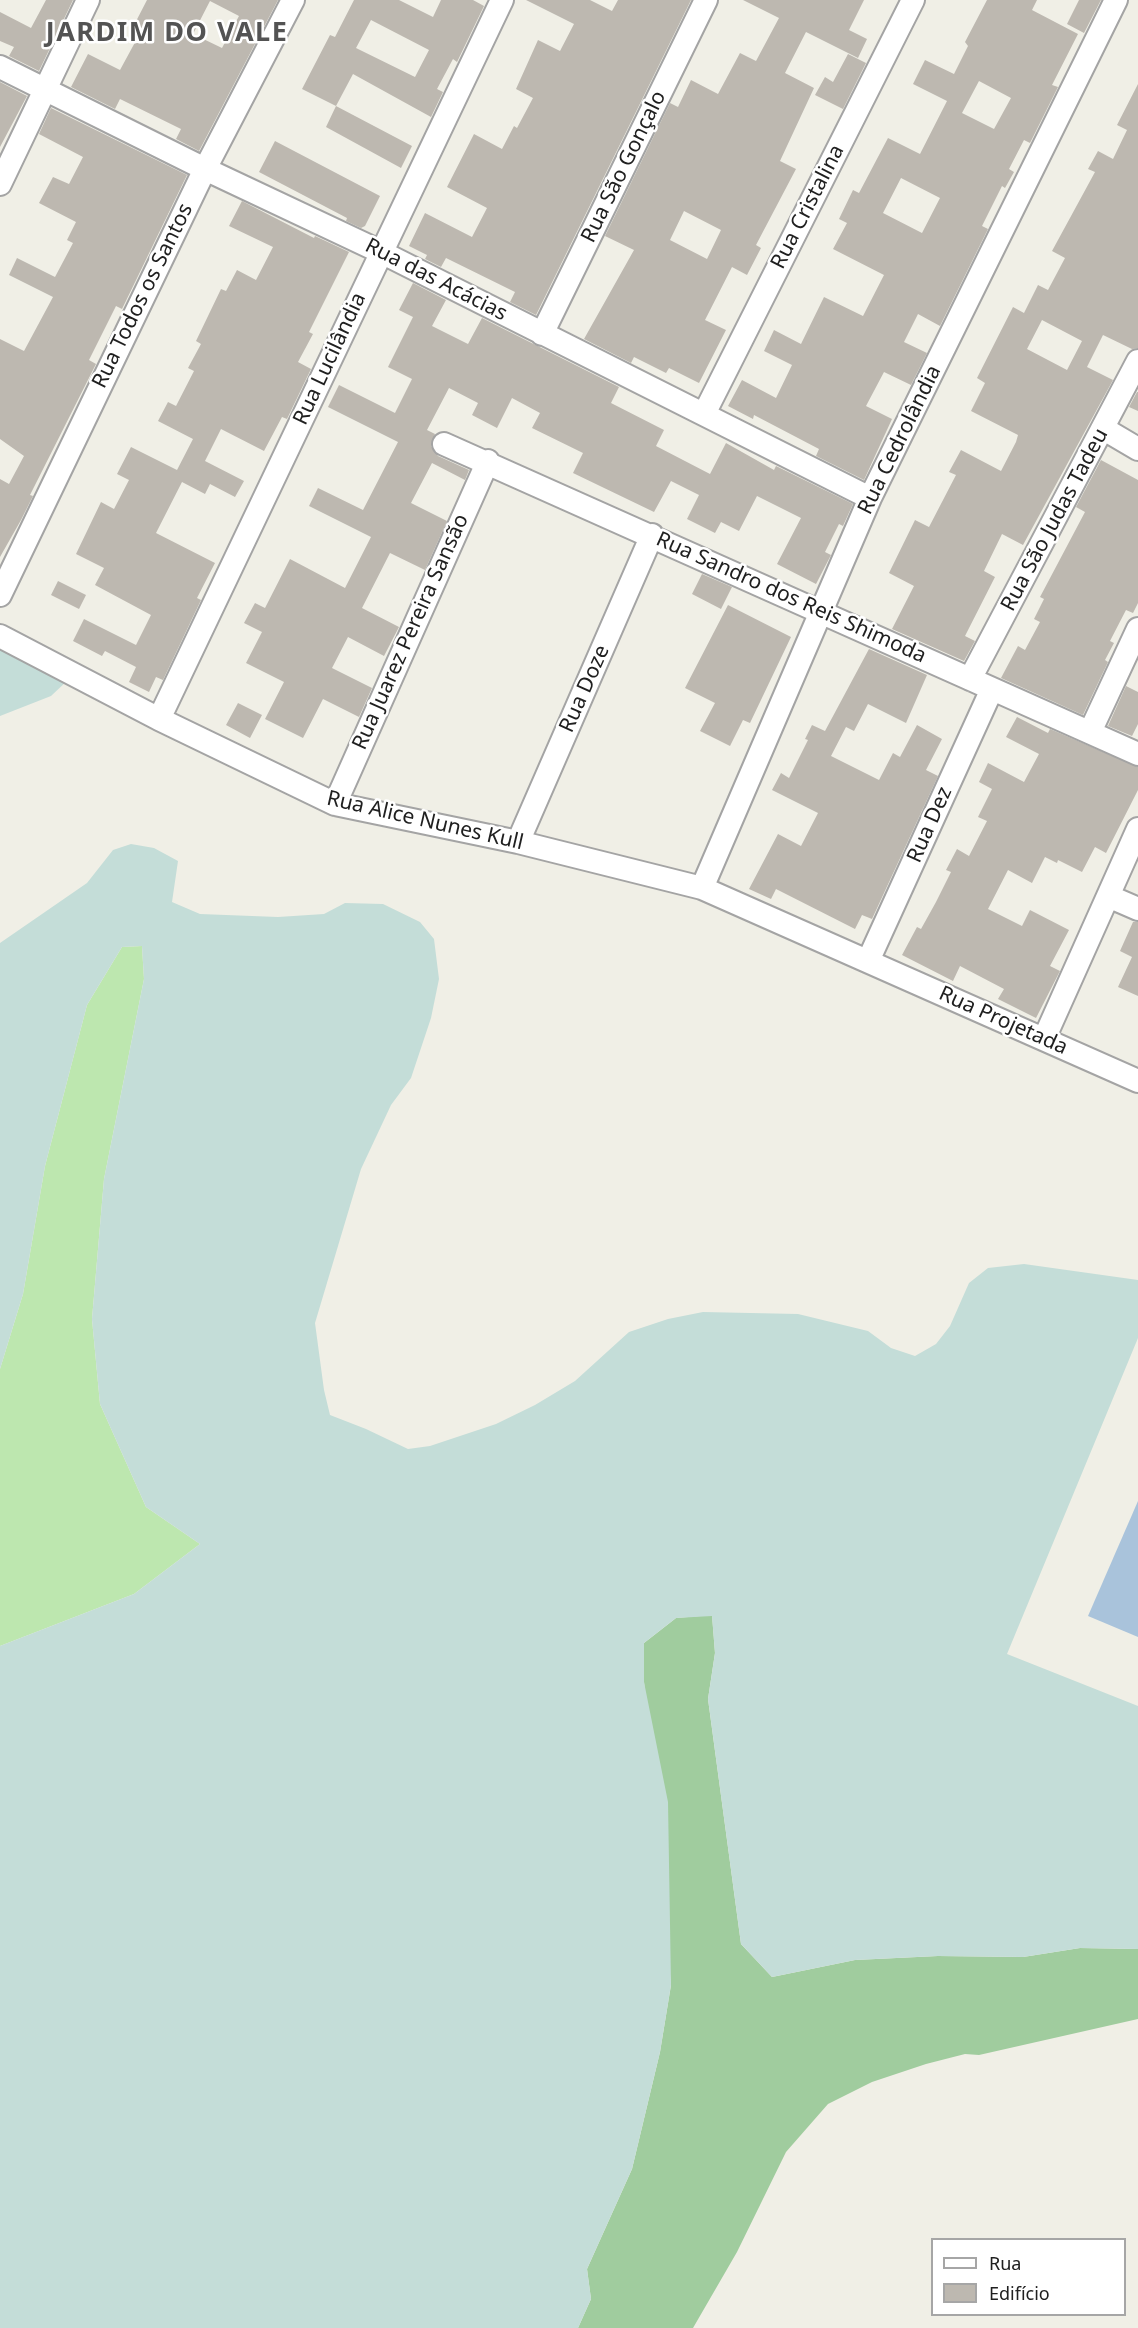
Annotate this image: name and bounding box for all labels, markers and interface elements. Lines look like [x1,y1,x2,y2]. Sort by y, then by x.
district label: JARDIM DO VALE [46,17,288,49]
street label: Rua São Gonçalo [576,87,672,247]
street label: Rua Cristalina [766,141,850,273]
street label: Rua Todos os Santos [87,200,199,392]
street label: Rua das Acácias [361,233,511,327]
street label: Rua Lucilândia [288,289,372,429]
street label: Rua Cedrolândia [853,361,947,519]
street label: Rua São Judas Tadeu [996,424,1114,616]
street label: Rua Juarez Pereira Sansão [348,510,474,754]
street label: Rua Sandro dos Reis Shimoda [652,527,930,669]
street label: Rua Doze [555,641,615,737]
street label: Rua Dez [902,783,958,867]
street label: Rua Alice Nunes Kull [324,786,526,856]
street label: Rua Projetada [935,981,1071,1061]
legend [931,2238,1126,2316]
text: Rua [989,2251,1021,2275]
text: Edifício [989,2281,1050,2305]

